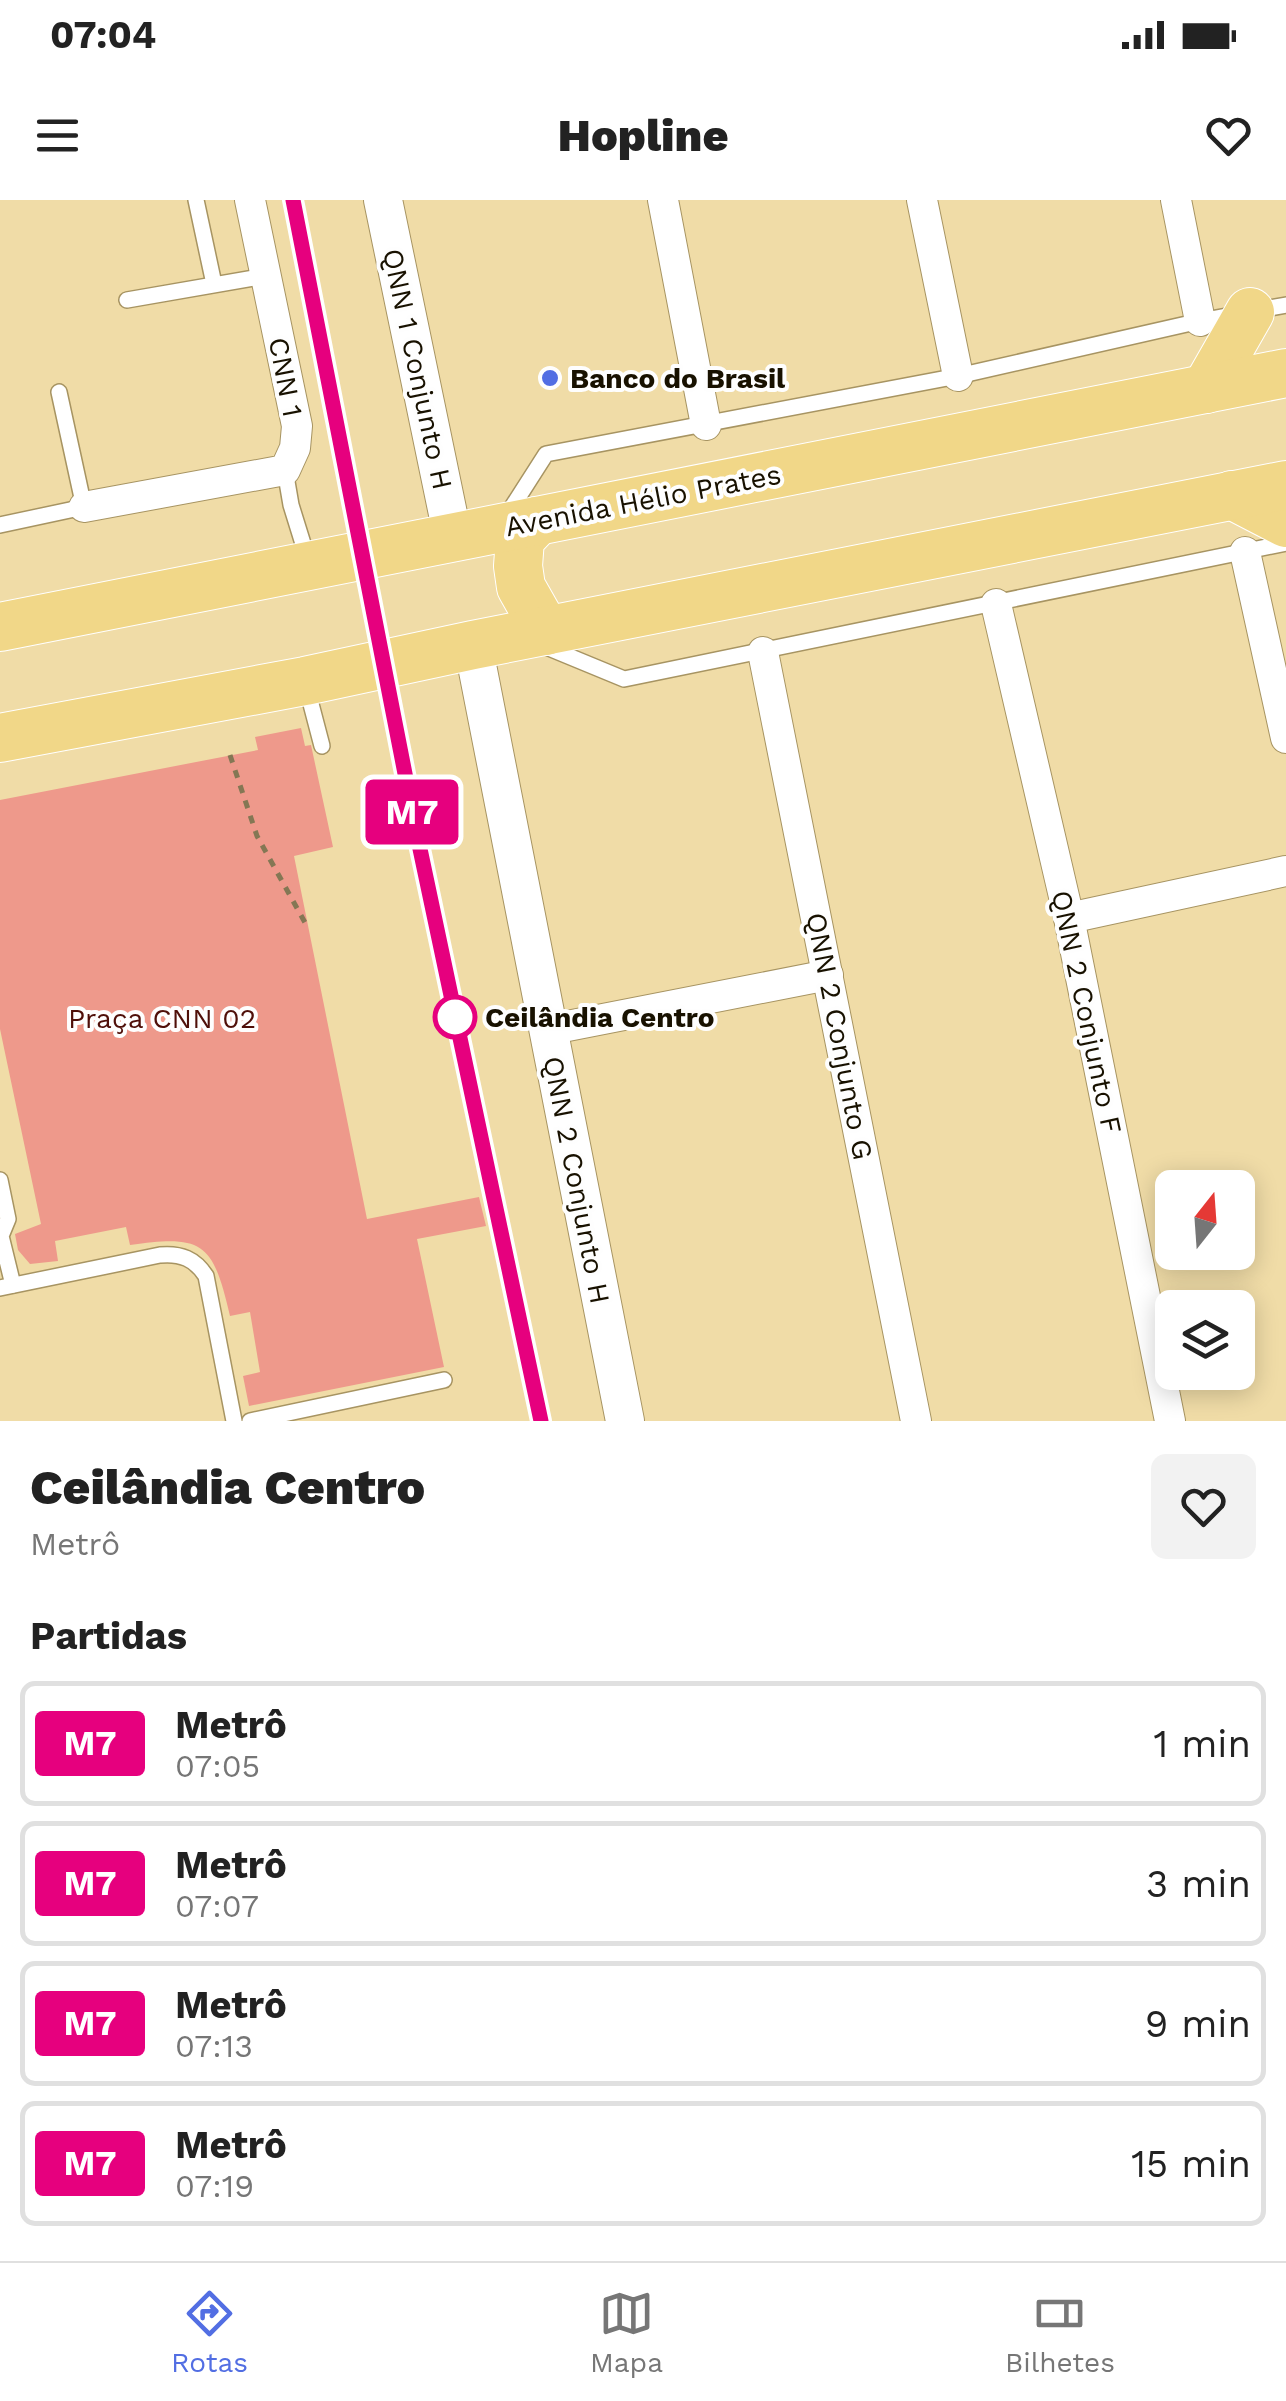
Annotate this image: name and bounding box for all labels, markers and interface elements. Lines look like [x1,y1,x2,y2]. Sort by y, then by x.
text: 07:04 [50,13,156,57]
icon: menu [30,108,85,163]
icon: heart [1201,108,1256,163]
text: Hopline [557,109,729,162]
street label: QNN 1 Conjunto H [376,246,459,493]
street label: CNN 1 [262,335,309,420]
place label: Banco do Brasil [570,362,786,395]
marker: Banco do Brasil [539,367,561,389]
street label: Avenida Hélio Prates [502,458,784,543]
line badge: M7 [367,780,457,844]
text: M7 [385,791,439,833]
street label: QNN 2 Conjunto F [1045,887,1128,1137]
street label: QNN 2 Conjunto G [799,910,880,1162]
marker: Ceilândia Centro [434,996,476,1038]
place label: Ceilândia Centro [485,1001,714,1034]
park label: Praça CNN 02 [68,1002,256,1035]
street label: QNN 2 Conjunto H [536,1054,617,1307]
north arrow [1155,1170,1255,1270]
map controls [1155,1170,1255,1390]
button: layers [1155,1290,1255,1390]
button: heart [1151,1454,1256,1559]
text: Ceilândia Centro [30,1459,425,1516]
text: Metrô [30,1525,120,1563]
text: Partidas [30,1614,187,1658]
text: Metrô [175,1703,287,1747]
text: M7 [63,1722,117,1764]
text: 1 min [1153,1722,1251,1766]
text: 07:05 [175,1747,260,1785]
text: Metrô [175,1843,287,1887]
text: M7 [63,1862,117,1904]
text: 3 min [1146,1862,1251,1906]
text: 07:07 [175,1887,259,1925]
text: Metrô [175,1983,287,2027]
text: M7 [63,2002,117,2044]
text: 9 min [1145,2002,1251,2046]
text: 07:13 [175,2027,253,2065]
text: Metrô [175,2123,287,2167]
text: M7 [63,2142,117,2184]
text: 15 min [1131,2142,1251,2186]
text: 07:19 [175,2167,254,2205]
tab: Rotas [171,2286,248,2379]
tab: Mapa [590,2286,663,2379]
tab: Bilhetes [1005,2286,1115,2379]

